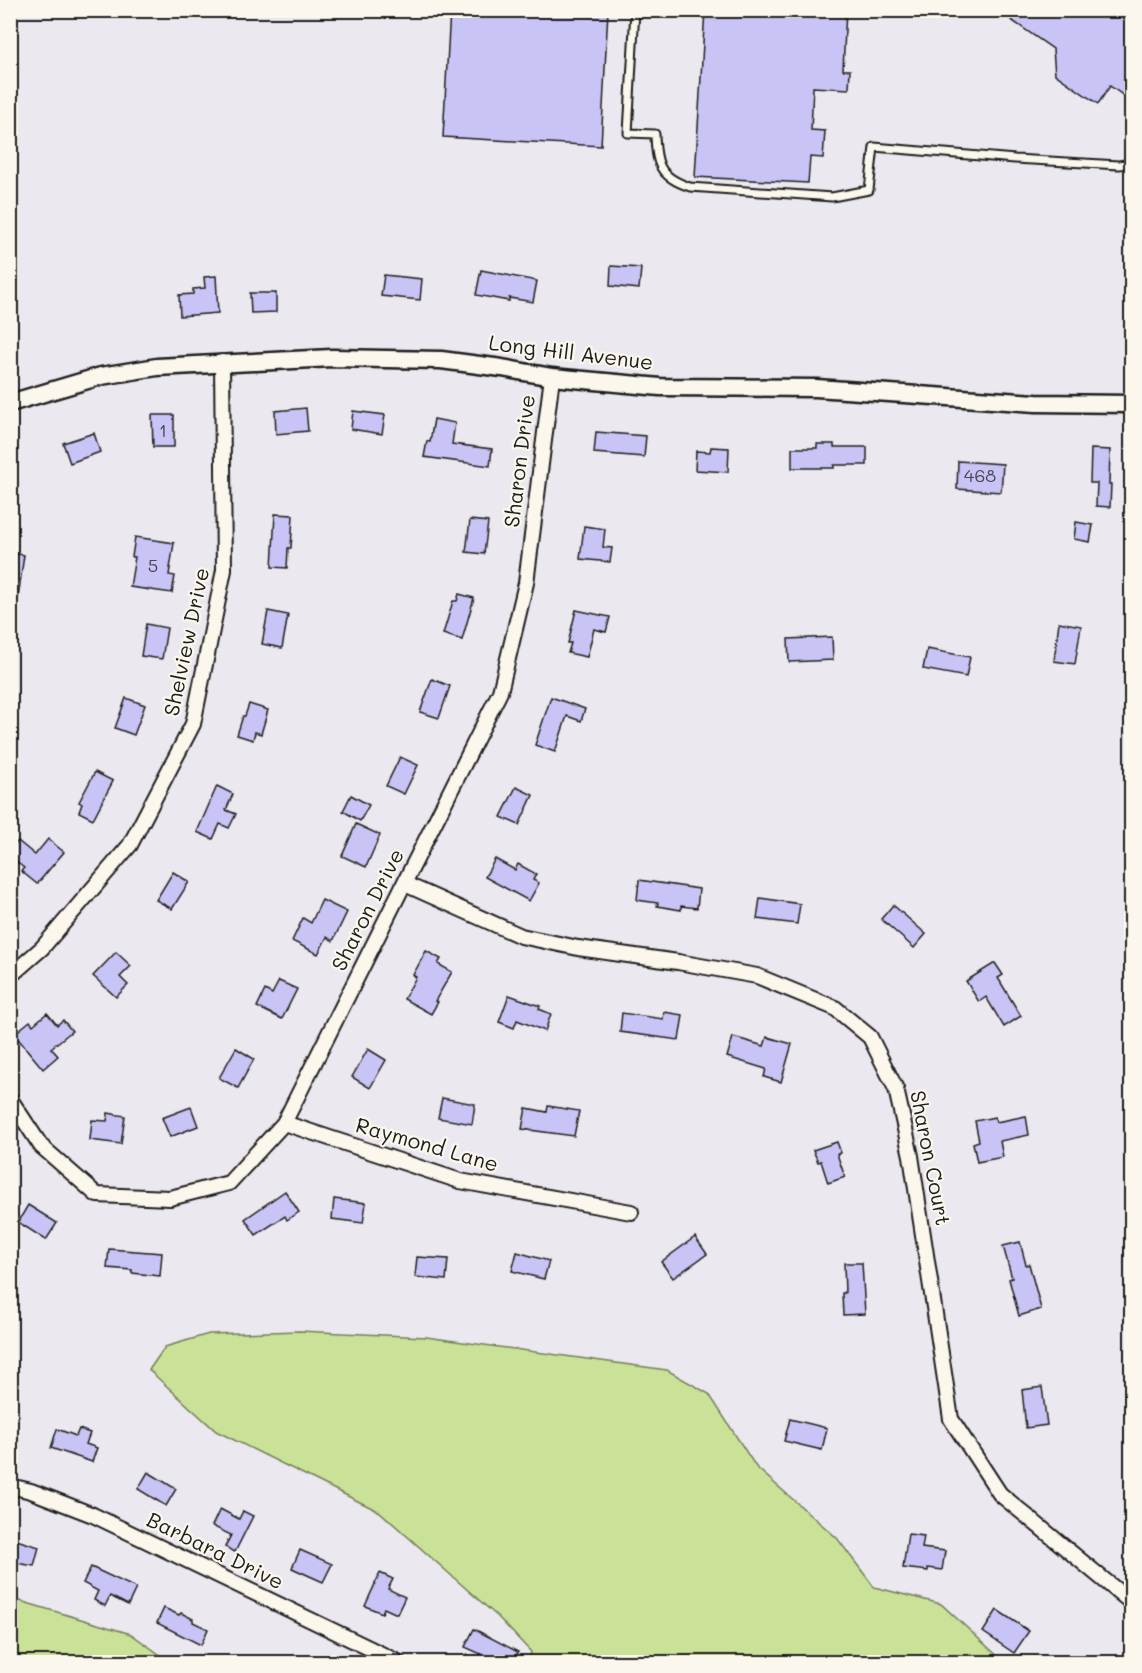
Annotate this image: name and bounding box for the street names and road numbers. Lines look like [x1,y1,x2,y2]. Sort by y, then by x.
street label: Long Hill Avenue [487,328,655,375]
street label: Sharon Drive [497,393,540,529]
street label: Shelview Drive [157,565,214,718]
street label: Sharon Drive [324,844,409,975]
street label: Sharon Court [905,1088,958,1227]
street label: Raymond Lane [353,1110,502,1177]
street label: Barbara Drive [143,1505,289,1594]

